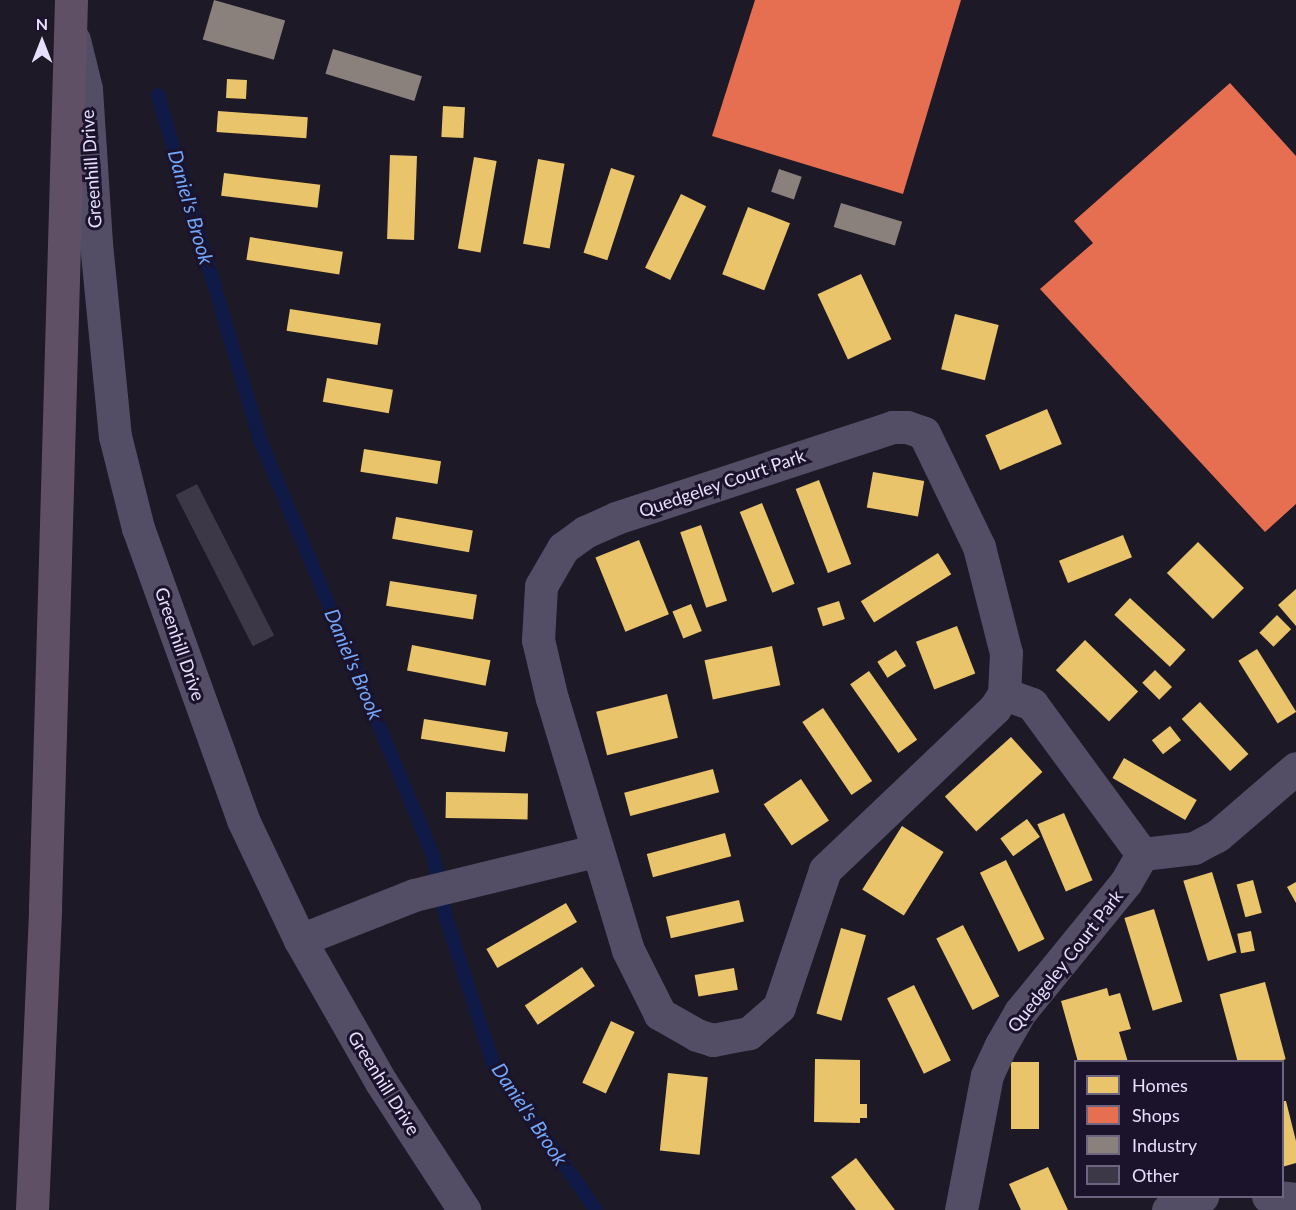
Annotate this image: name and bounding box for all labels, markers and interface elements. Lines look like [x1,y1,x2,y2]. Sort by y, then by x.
north arrow [12,12,72,72]
text: N [36,14,48,33]
street label: Greenhill Drive [76,109,106,229]
water label: Daniel's Brook [163,147,219,267]
street label: Quedgeley Court Park [636,444,808,522]
street label: Greenhill Drive [150,584,210,704]
water label: Daniel's Brook [320,605,388,723]
street label: Quedgeley Court Park [1003,885,1127,1037]
street label: Greenhill Drive [343,1027,425,1139]
water label: Daniel's Brook [487,1058,573,1170]
legend [1074,1060,1284,1198]
text: Homes [1132,1074,1188,1096]
text: Shops [1132,1104,1180,1126]
text: Industry [1132,1134,1197,1156]
text: Other [1132,1164,1179,1186]

